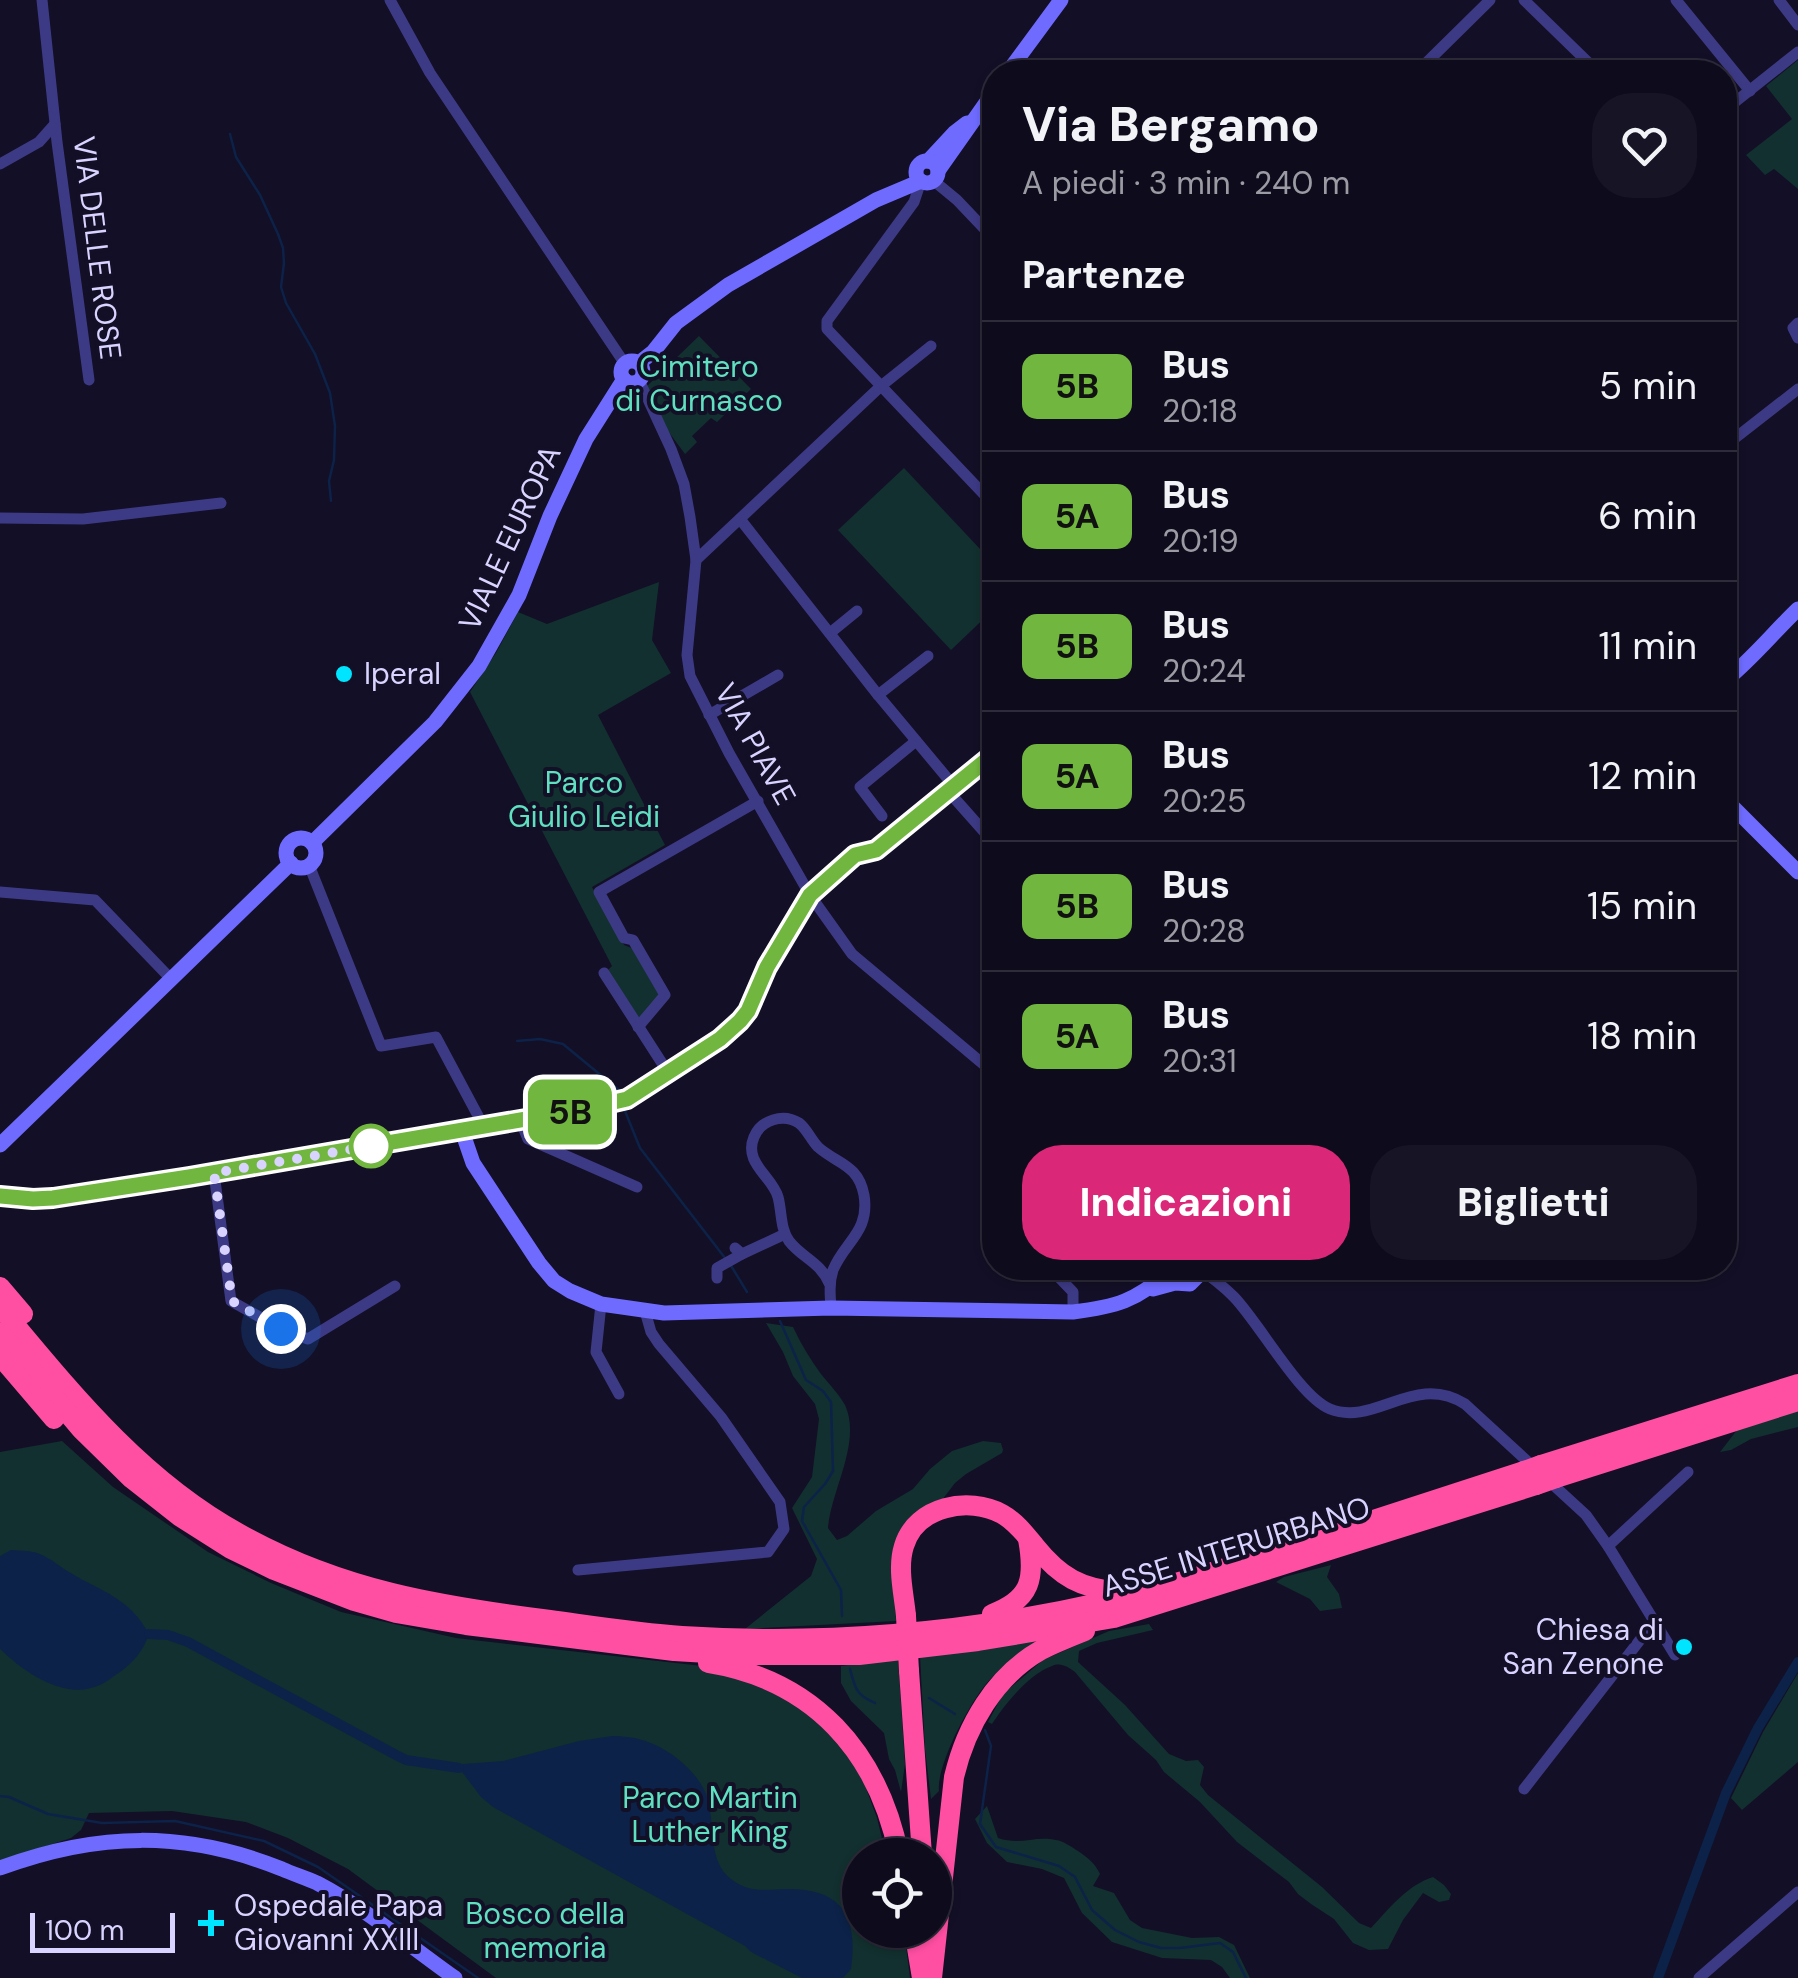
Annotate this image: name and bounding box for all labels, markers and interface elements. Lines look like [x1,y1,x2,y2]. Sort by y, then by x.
text: Via Bergamo [1022,93,1320,156]
button: heart [1592,93,1697,198]
street label: VIA DELLE ROSE [64,134,131,362]
text: A piedi · 3 min · 240 m [1022,162,1350,204]
text: Partenze [1022,250,1186,300]
text: Bus [1162,340,1230,390]
park label: Cimitero di Curnasco [615,347,783,420]
text: 5 min [1599,361,1697,411]
text: 5B [1055,363,1099,409]
text: 20:18 [1162,390,1238,432]
street label: VIALE EUROPA [450,439,570,637]
text: Bus [1162,470,1230,520]
text: 6 min [1598,491,1697,541]
text: 5A [1054,493,1100,539]
text: 20:19 [1162,520,1239,562]
text: Bus [1162,600,1230,650]
text: 11 min [1598,621,1697,671]
text: 5B [1055,623,1099,669]
text: 20:24 [1162,650,1246,692]
place label: Iperal [364,654,441,693]
marker: Iperal [333,663,355,685]
street label: VIA PIAVE [706,676,805,812]
text: Bus [1162,730,1230,780]
text: 12 min [1588,751,1697,801]
text: 5A [1054,753,1100,799]
park label: Parco Giulio Leidi [508,763,660,836]
text: 20:25 [1162,780,1246,822]
text: Bus [1162,860,1230,910]
text: 15 min [1587,881,1697,931]
text: 5B [1055,883,1099,929]
text: 20:28 [1162,910,1246,952]
text: Bus [1162,990,1230,1040]
text: 18 min [1587,1011,1697,1061]
text: 5A [1054,1013,1100,1059]
text: 20:31 [1162,1040,1237,1082]
line badge: 5B [525,1080,615,1144]
text: 5B [548,1089,592,1135]
unlabelled marker [350,1125,392,1167]
button: Indicazioni [1022,1145,1350,1260]
button: Biglietti [1370,1145,1697,1260]
your location [256,1304,306,1354]
street label: ASSE INTERURBANO [1097,1487,1375,1606]
place label: Chiesa di San Zenone [1503,1610,1664,1683]
marker: Chiesa di San Zenone [1673,1636,1695,1658]
park label: Parco Martin Luther King [622,1778,798,1851]
map controls [842,1838,952,1948]
button: locate [842,1838,952,1948]
place label: Ospedale Papa Giovanni XXIII [234,1886,443,1959]
park label: Bosco della memoria [465,1894,625,1967]
scale bar [30,1908,175,1952]
marker: Ospedale Papa Giovanni XXIII [198,1910,224,1936]
text: 100 m [45,1912,124,1949]

